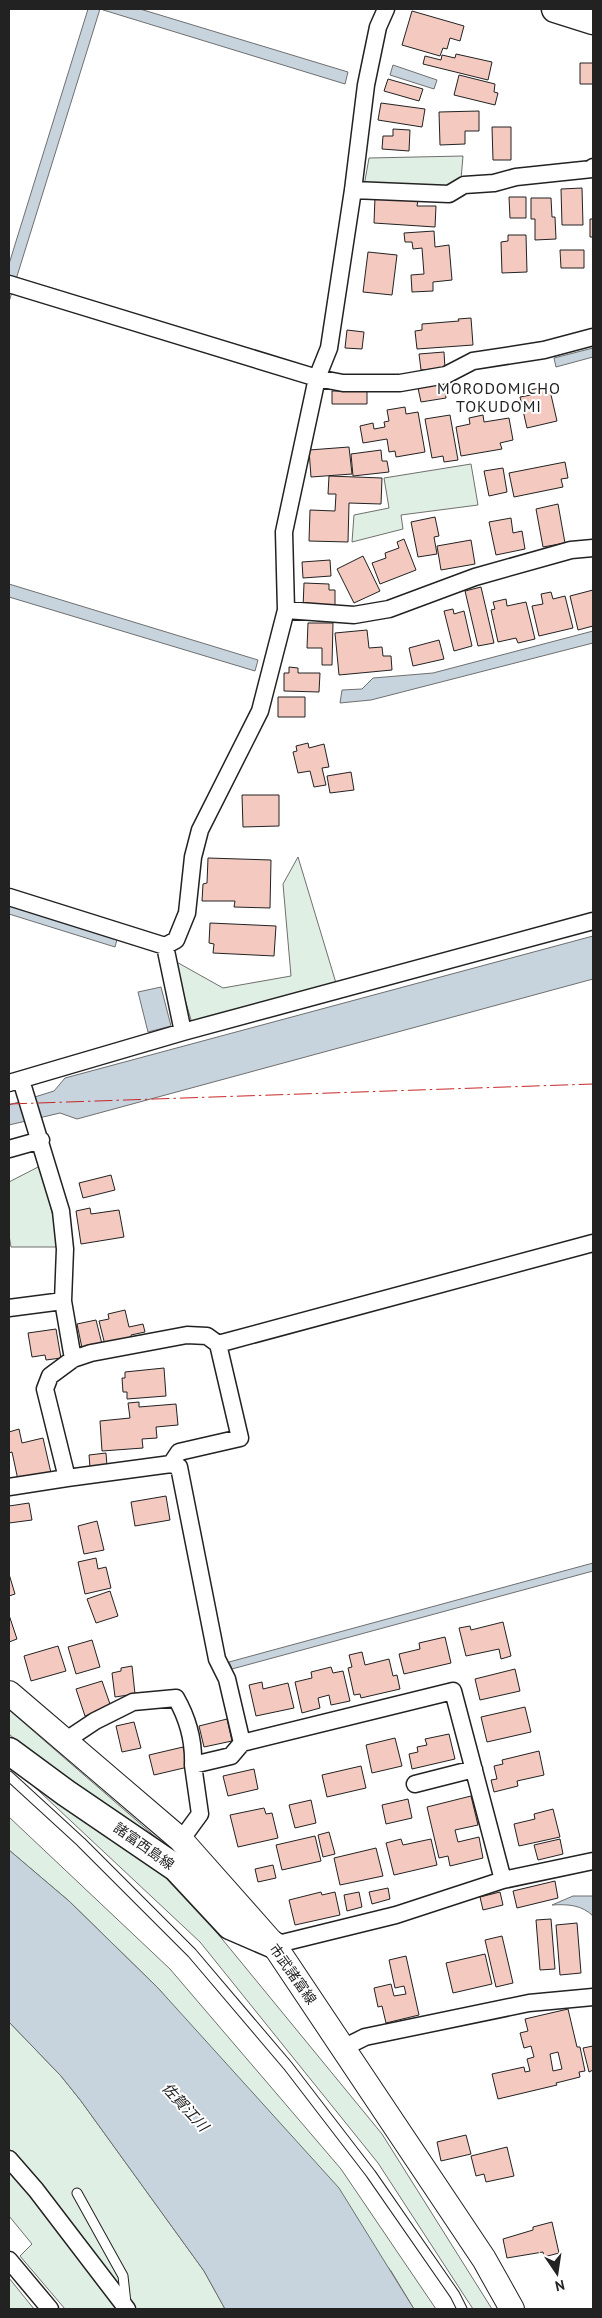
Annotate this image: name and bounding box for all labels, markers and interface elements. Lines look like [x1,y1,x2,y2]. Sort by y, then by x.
district label: MORODOMICHO TOKUDOMI [437,378,561,416]
street label: 諸富西島線 [110,1819,178,1873]
street label: 市武諸富線 [266,1940,320,2008]
water label: 佐賀江川 [158,2078,214,2137]
north arrow [532,2248,582,2298]
text: N [553,2276,566,2295]

